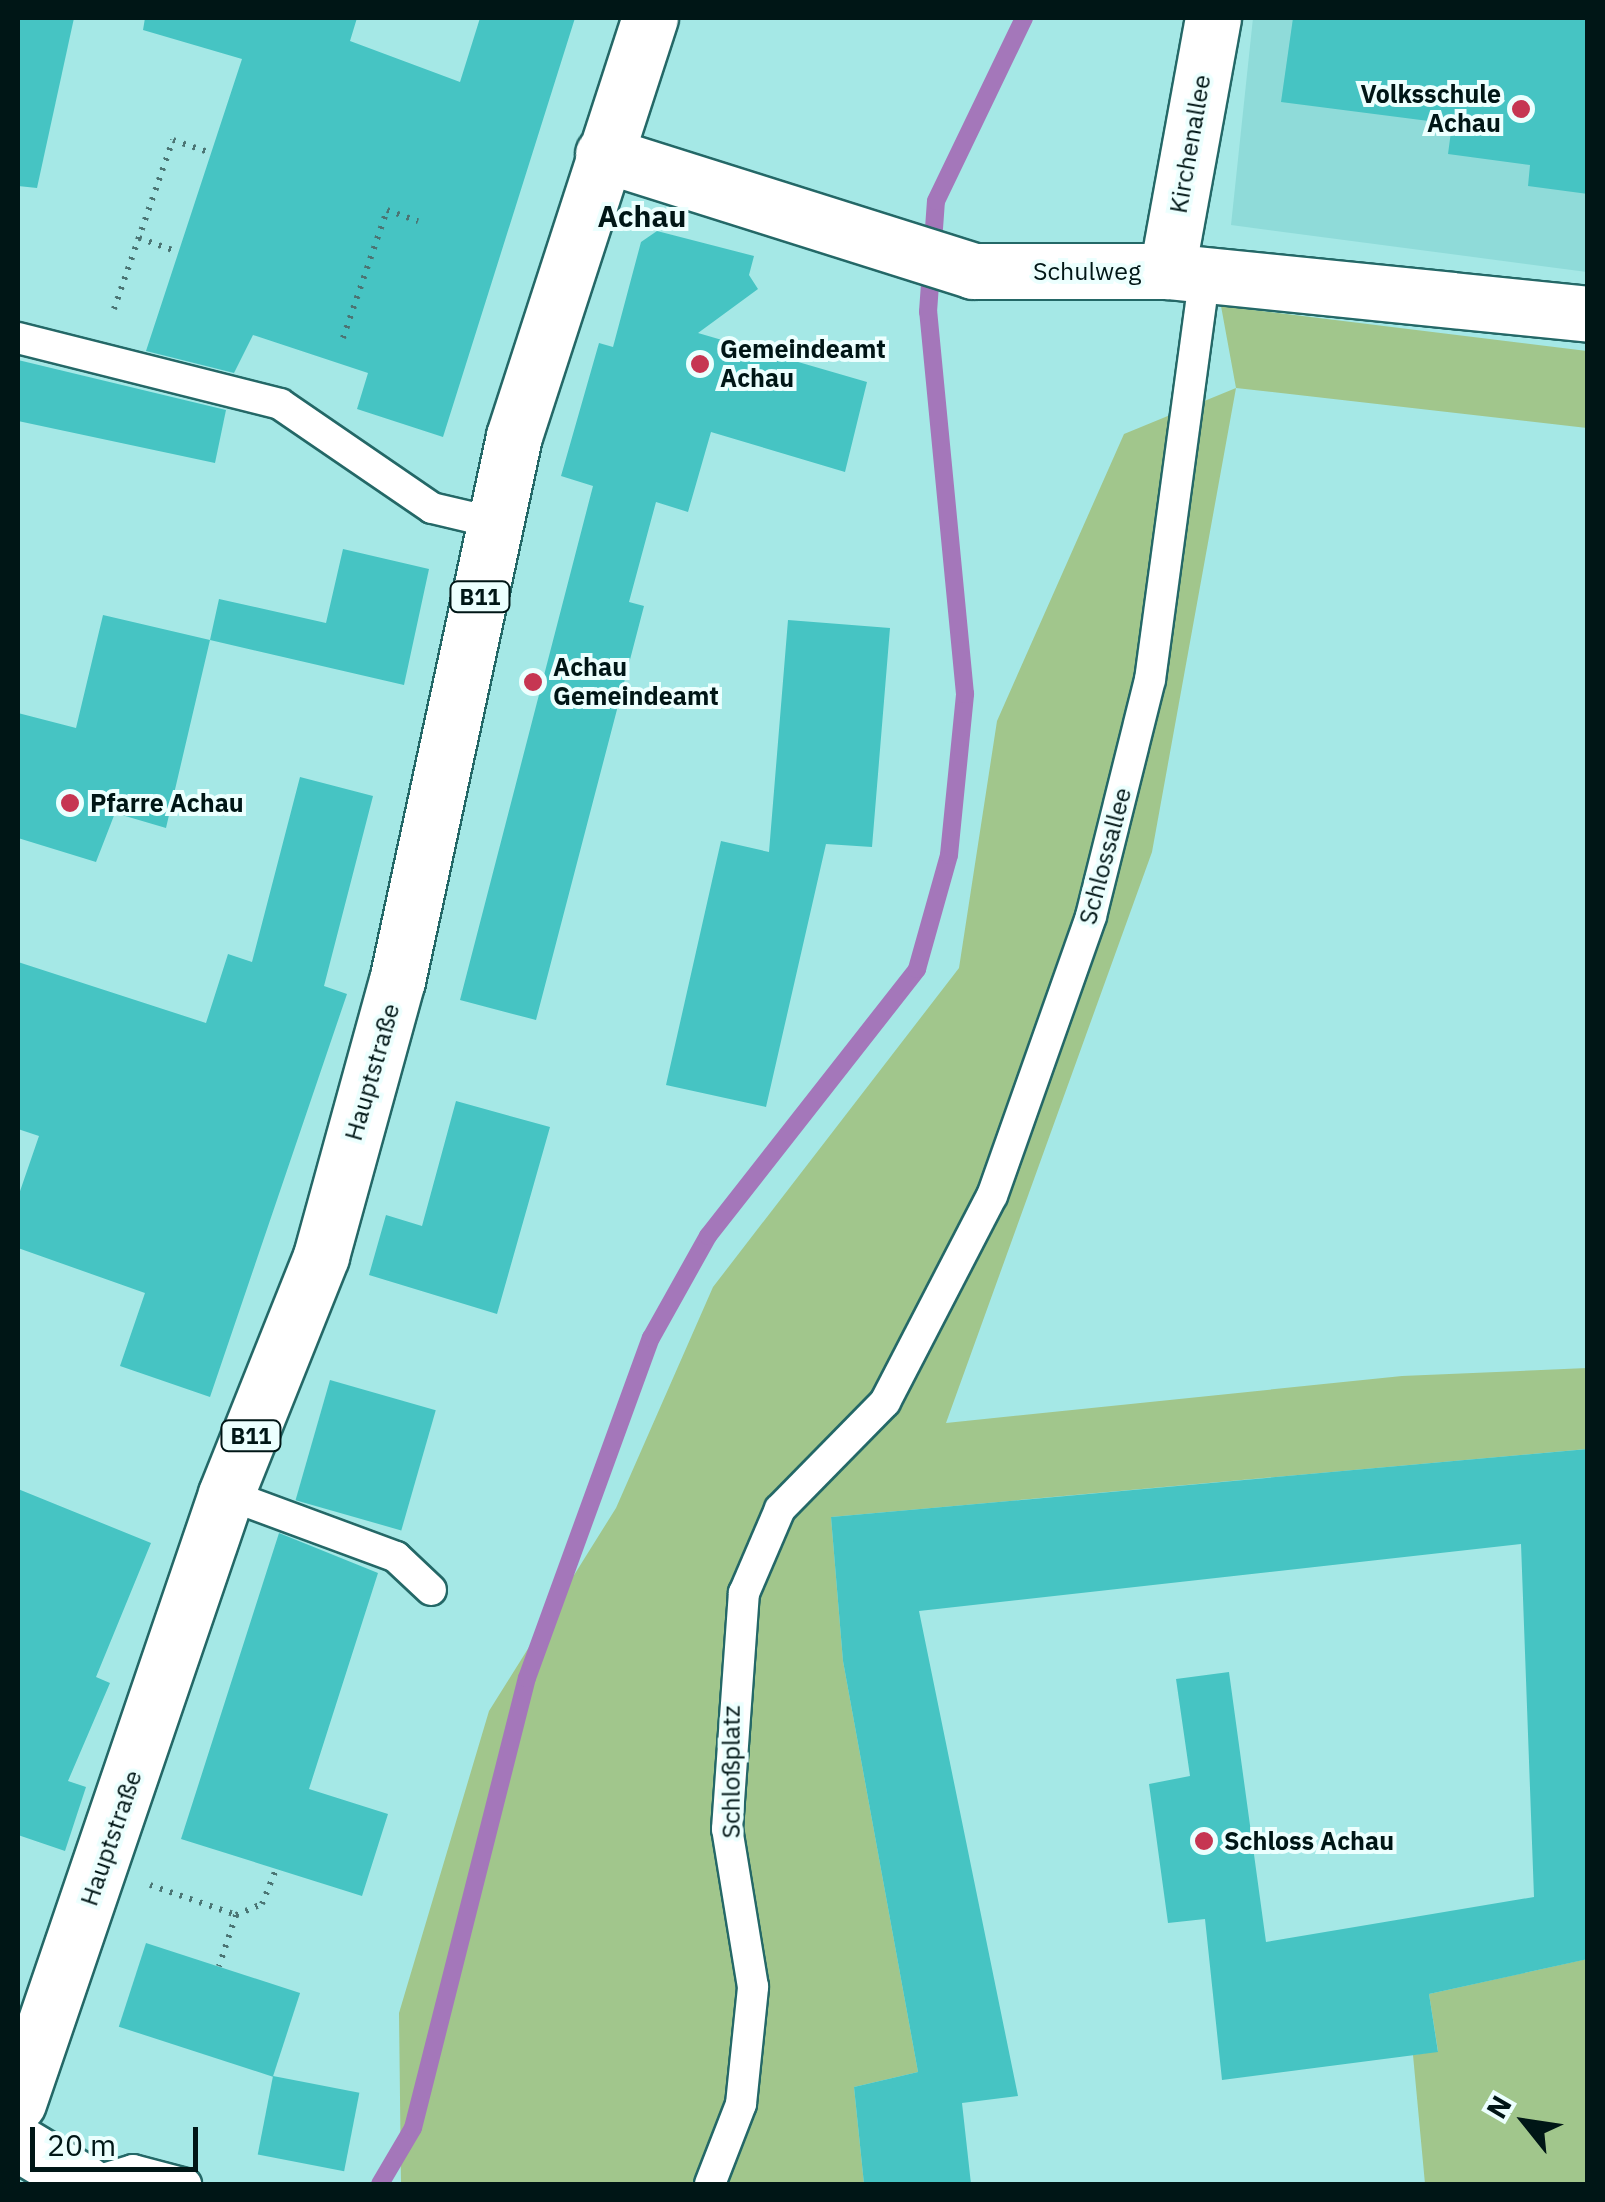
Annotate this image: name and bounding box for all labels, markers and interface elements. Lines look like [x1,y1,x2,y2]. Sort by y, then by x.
street label: Kirchenallee [1163,72,1217,216]
place label: Volksschule Achau [1360,80,1501,139]
marker: Volksschule Achau [1510,98,1532,120]
district label: Achau [598,198,686,234]
street label: Schulweg [1033,256,1141,286]
place label: Gemeindeamt Achau [720,335,886,394]
marker: Gemeindeamt Achau [689,353,711,375]
road number: B11 [448,580,512,614]
place label: Achau Gemeindeamt [553,653,719,712]
marker: Achau Gemeindeamt [522,671,544,693]
street label: Schlossallee [1072,784,1138,928]
place label: Pfarre Achau [90,788,244,818]
marker: Pfarre Achau [59,792,81,814]
street label: Hauptstraße [338,1000,406,1144]
road number: B11 [218,1419,284,1453]
street label: Schloßplatz [716,1706,746,1838]
street label: Hauptstraße [74,1766,148,1910]
place label: Schloss Achau [1224,1826,1394,1856]
marker: Schloss Achau [1193,1830,1215,1852]
north arrow [1475,2072,1575,2172]
text: N [1477,2089,1520,2125]
scale bar [35,2107,202,2169]
text: 20 m [47,2125,116,2164]

